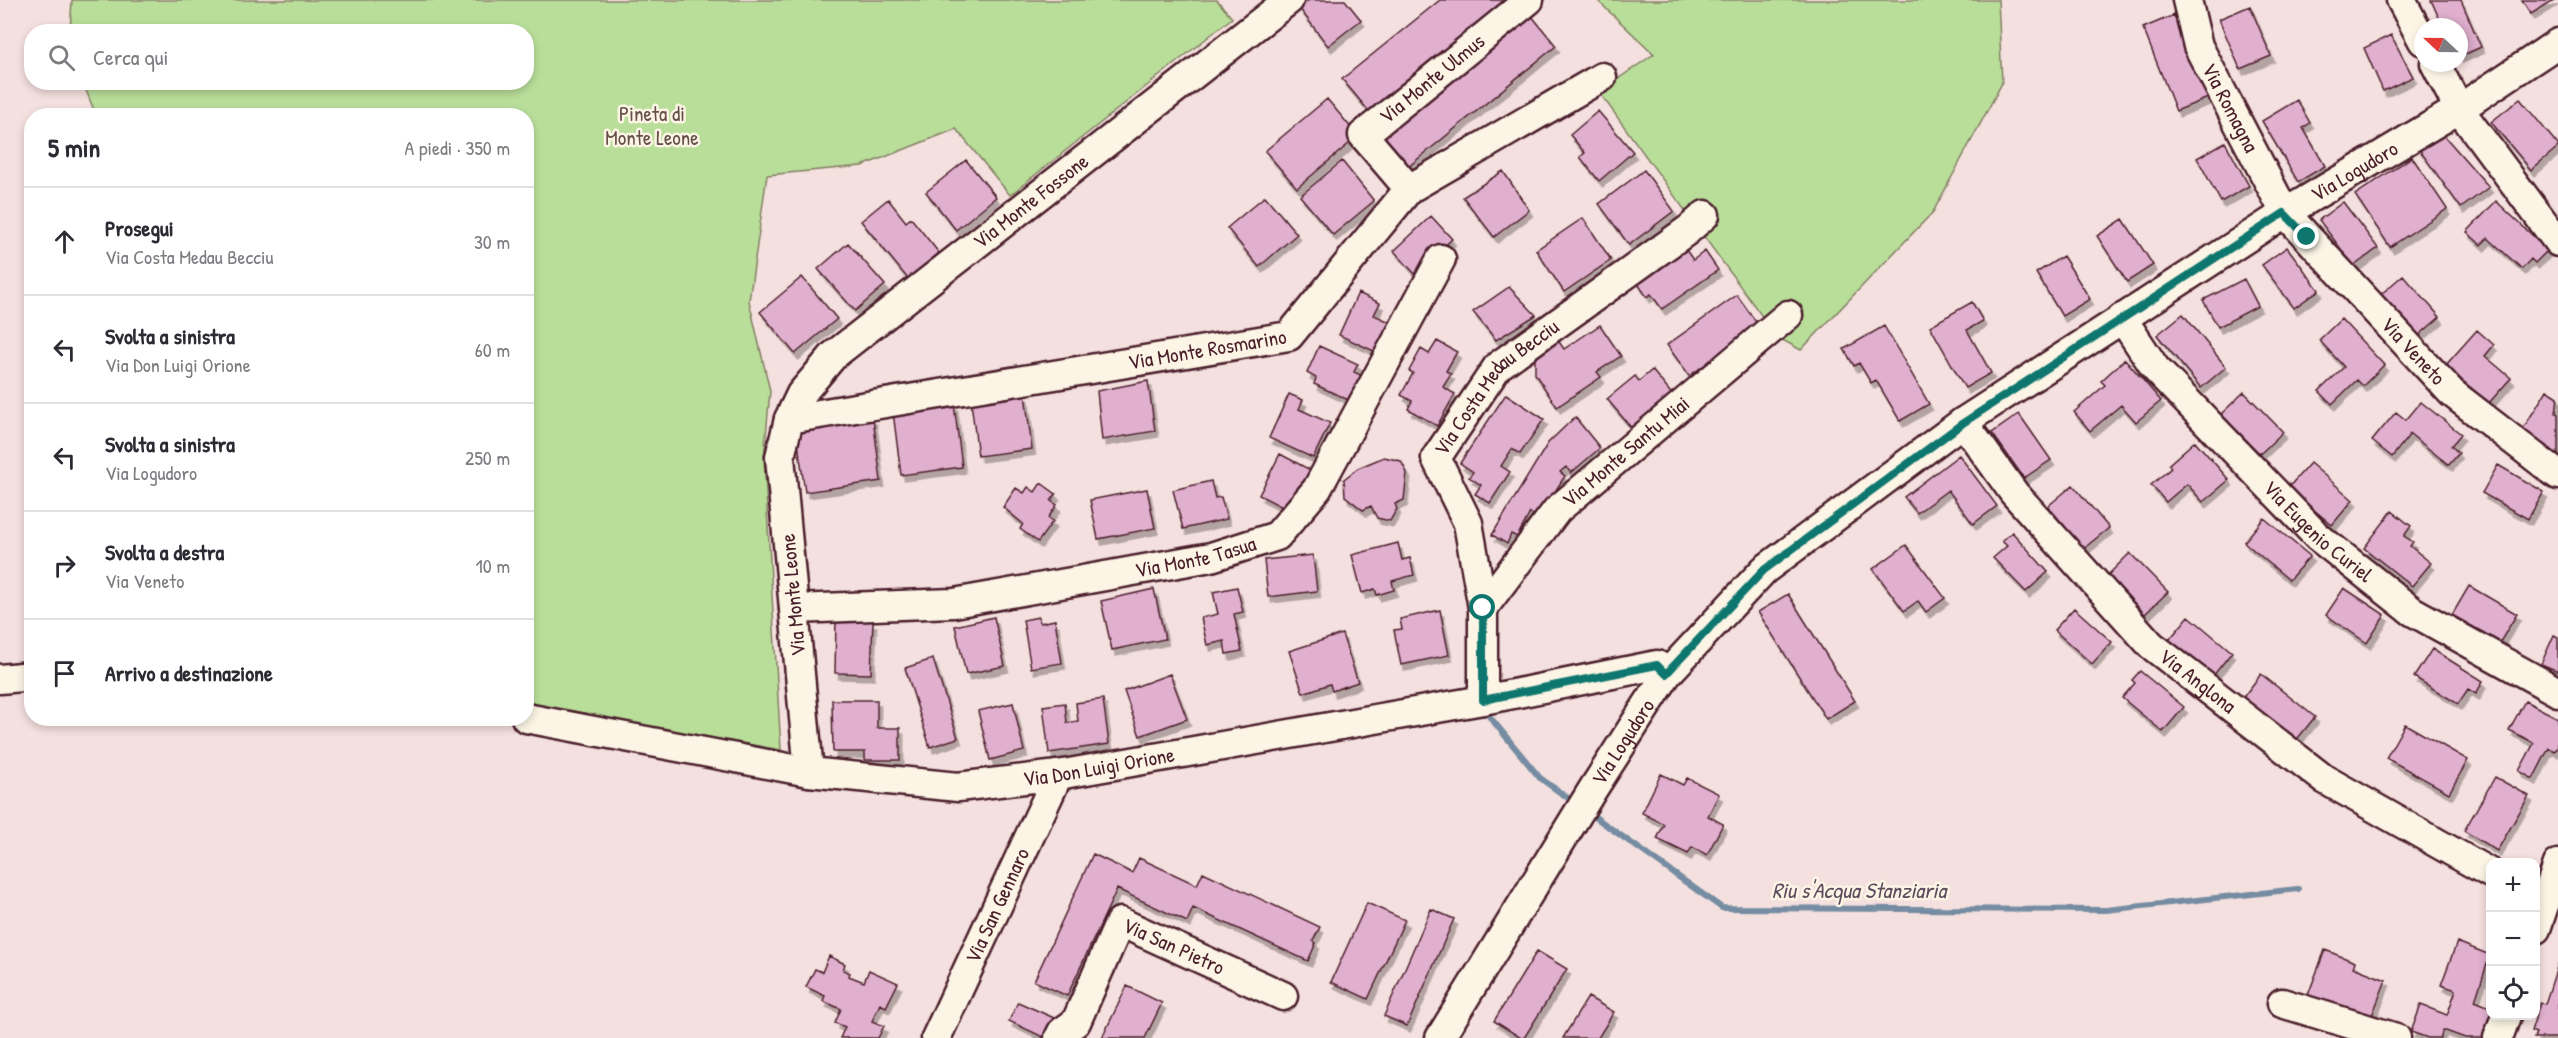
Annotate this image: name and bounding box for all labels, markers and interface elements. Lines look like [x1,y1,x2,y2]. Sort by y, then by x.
north arrow [2414,18,2468,72]
search box [24,24,534,90]
street label: Via Monte Ulmus [1373,27,1491,130]
icon: search [45,41,78,74]
text: Cerca qui [93,42,168,72]
street label: Via Romagna [2195,58,2266,157]
park label: Pineta di Monte Leone [605,99,699,152]
text: 5 min [48,130,100,165]
text: A piedi · 350 m [405,134,510,161]
street label: Via Logudoro [2305,134,2403,208]
street label: Via Monte Fossone [967,147,1094,255]
text: Prosegui [105,213,174,243]
route end [2293,223,2319,249]
icon: ahead [48,225,81,258]
text: 30 m [474,228,510,255]
text: Via Costa Medau Becciu [105,243,273,270]
street label: Via Veneto [2375,310,2452,391]
street label: Via Costa Medau Becciu [1427,312,1565,461]
text: Svolta a sinistra [105,321,235,351]
street label: Via Monte Rosmarino [1126,322,1288,376]
icon: left [48,333,81,366]
text: 60 m [475,336,510,363]
text: Via Don Luigi Orione [105,351,251,378]
street label: Via Monte Santu Miai [1556,389,1696,514]
text: Svolta a sinistra [105,429,235,459]
icon: left [48,441,81,474]
text: 250 m [465,444,510,471]
text: Via Logudoro [105,459,197,486]
street label: Via Eugenio Curiel [2257,474,2379,589]
street label: Via Monte Tasua [1133,529,1260,584]
street label: Via Monte Leone [773,533,812,658]
text: Svolta a destra [105,537,224,567]
icon: right [48,549,81,582]
text: 10 m [476,552,510,579]
text: Via Veneto [105,567,184,594]
route start [1469,594,1495,620]
street label: Via Anglona [2153,642,2243,720]
icon: arrive [48,657,81,690]
text: Arrivo a destinazione [105,658,273,688]
street label: Via Logudoro [1584,693,1661,790]
street label: Via Don Luigi Orione [1021,740,1177,793]
street label: Via San Gennaro [958,843,1036,968]
map controls [2486,858,2540,1020]
button: + [2486,858,2540,912]
water label: Riu s'Acqua Stanziaria [1772,875,1948,905]
street label: Via San Pietro [1118,910,1229,982]
button: − [2486,912,2540,966]
button: locate [2486,966,2540,1020]

